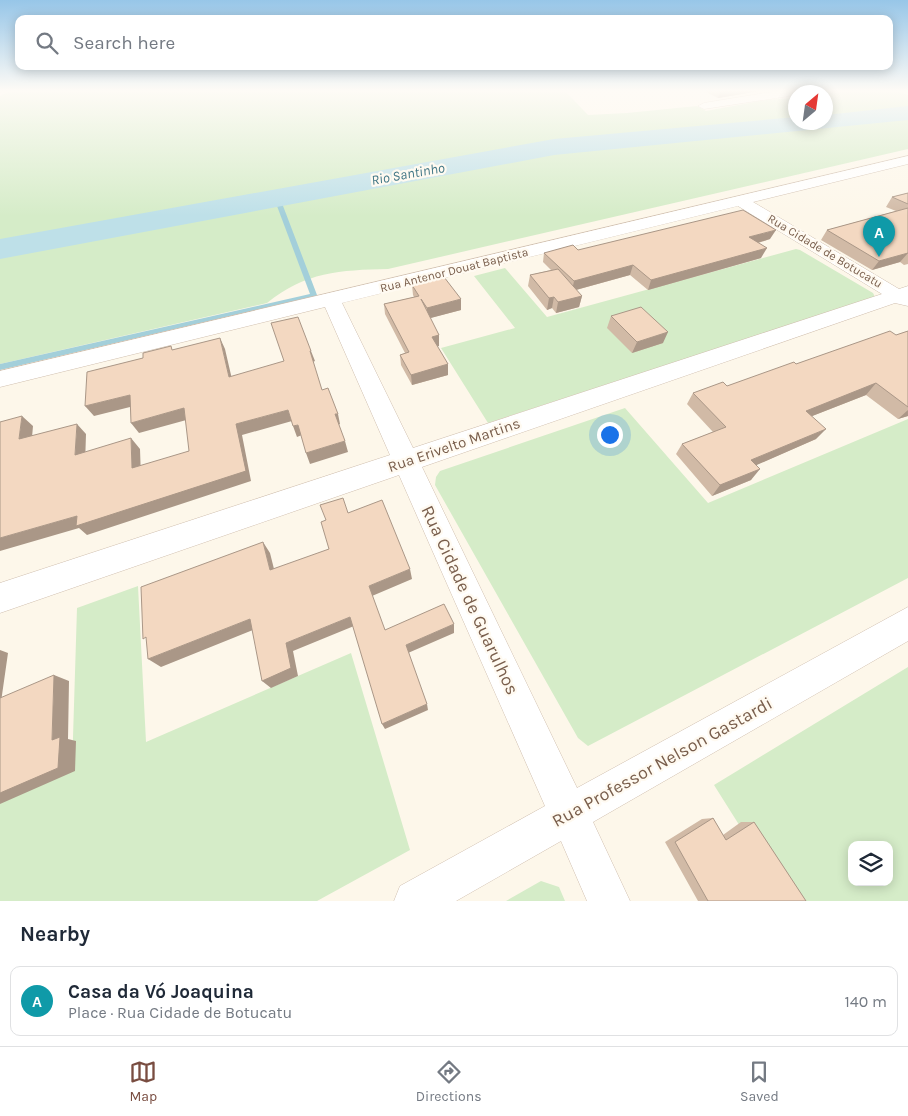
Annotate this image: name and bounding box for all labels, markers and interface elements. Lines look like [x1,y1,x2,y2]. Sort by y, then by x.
search box [15,15,893,70]
icon: search [33,29,61,57]
text: Search here [73,32,175,54]
north arrow [788,85,833,130]
water label: Rio Santinho [370,159,446,189]
street label: Rua Cidade de Botucatu [765,211,885,291]
pin: A [863,216,895,257]
street label: Rua Antenor Douat Baptista [378,245,530,295]
street label: Rua Erivelto Martins [386,414,522,476]
your location [597,422,623,448]
street label: Rua Cidade de Guarulhos [416,502,524,698]
street label: Rua Professor Nelson Gastardi [548,692,776,832]
map controls [848,841,893,886]
button: layers [848,841,893,886]
text: Nearby [20,922,90,946]
text: Casa da Vó Joaquina [68,981,254,1003]
text: A [32,992,42,1011]
text: 140 m [845,992,887,1011]
text: Place · Rua Cidade de Botucatu [68,1003,292,1022]
tab: Map [129,1058,157,1105]
tab: Directions [416,1058,482,1105]
tab: Saved [740,1058,779,1105]

